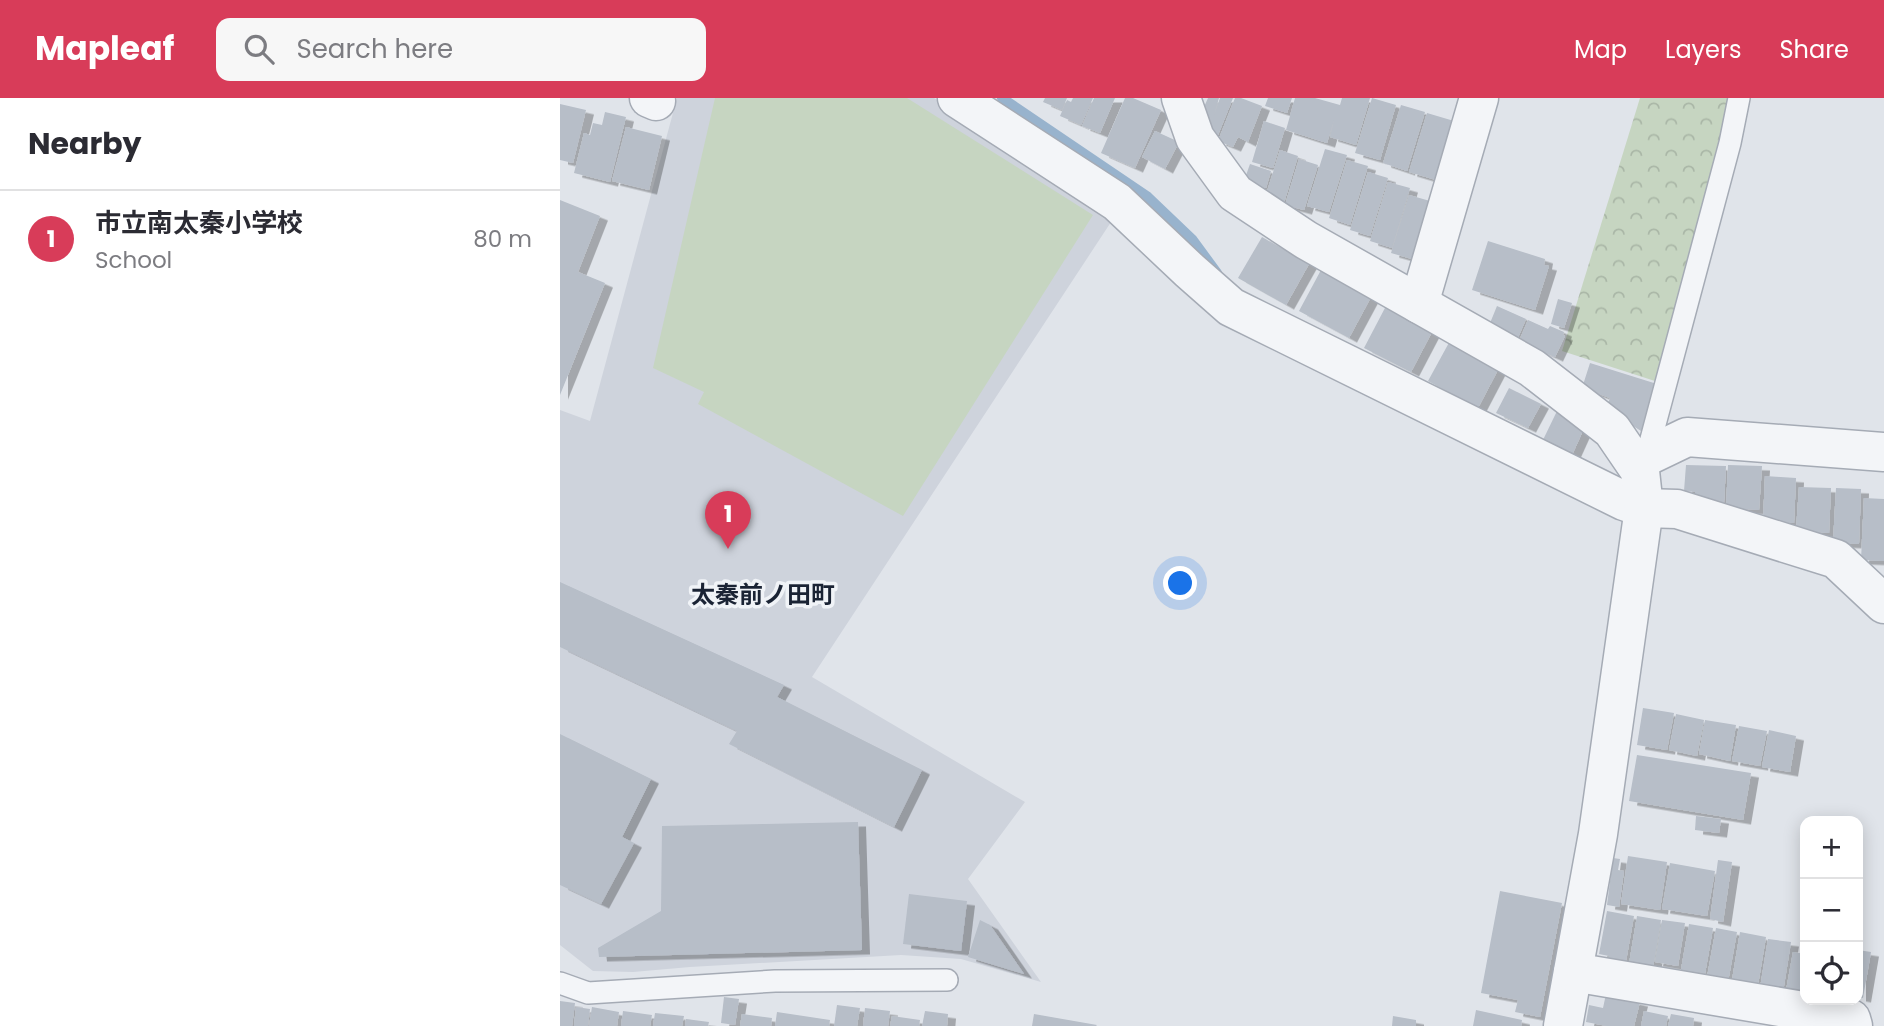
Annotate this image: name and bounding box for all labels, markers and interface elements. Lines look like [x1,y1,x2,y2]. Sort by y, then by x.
search box [216,18,706,81]
text: Mapleaf [35,25,174,72]
icon: search [240,30,278,68]
text: Search here [296,31,453,67]
text: Map [1574,33,1627,66]
text: Layers [1665,33,1741,66]
text: Share [1779,33,1849,66]
text: Nearby [28,122,142,165]
text: 市立南太秦小学校 [95,205,303,241]
text: 1 [47,223,55,255]
text: 80 m [473,223,532,255]
text: School [95,244,172,276]
pin: 1 [705,491,751,549]
your location [1163,566,1197,600]
district label: 太秦前ノ田町 [691,578,835,611]
map controls [1800,816,1863,1005]
button: + [1800,816,1863,879]
button: − [1800,879,1863,942]
button: locate [1800,942,1863,1005]

